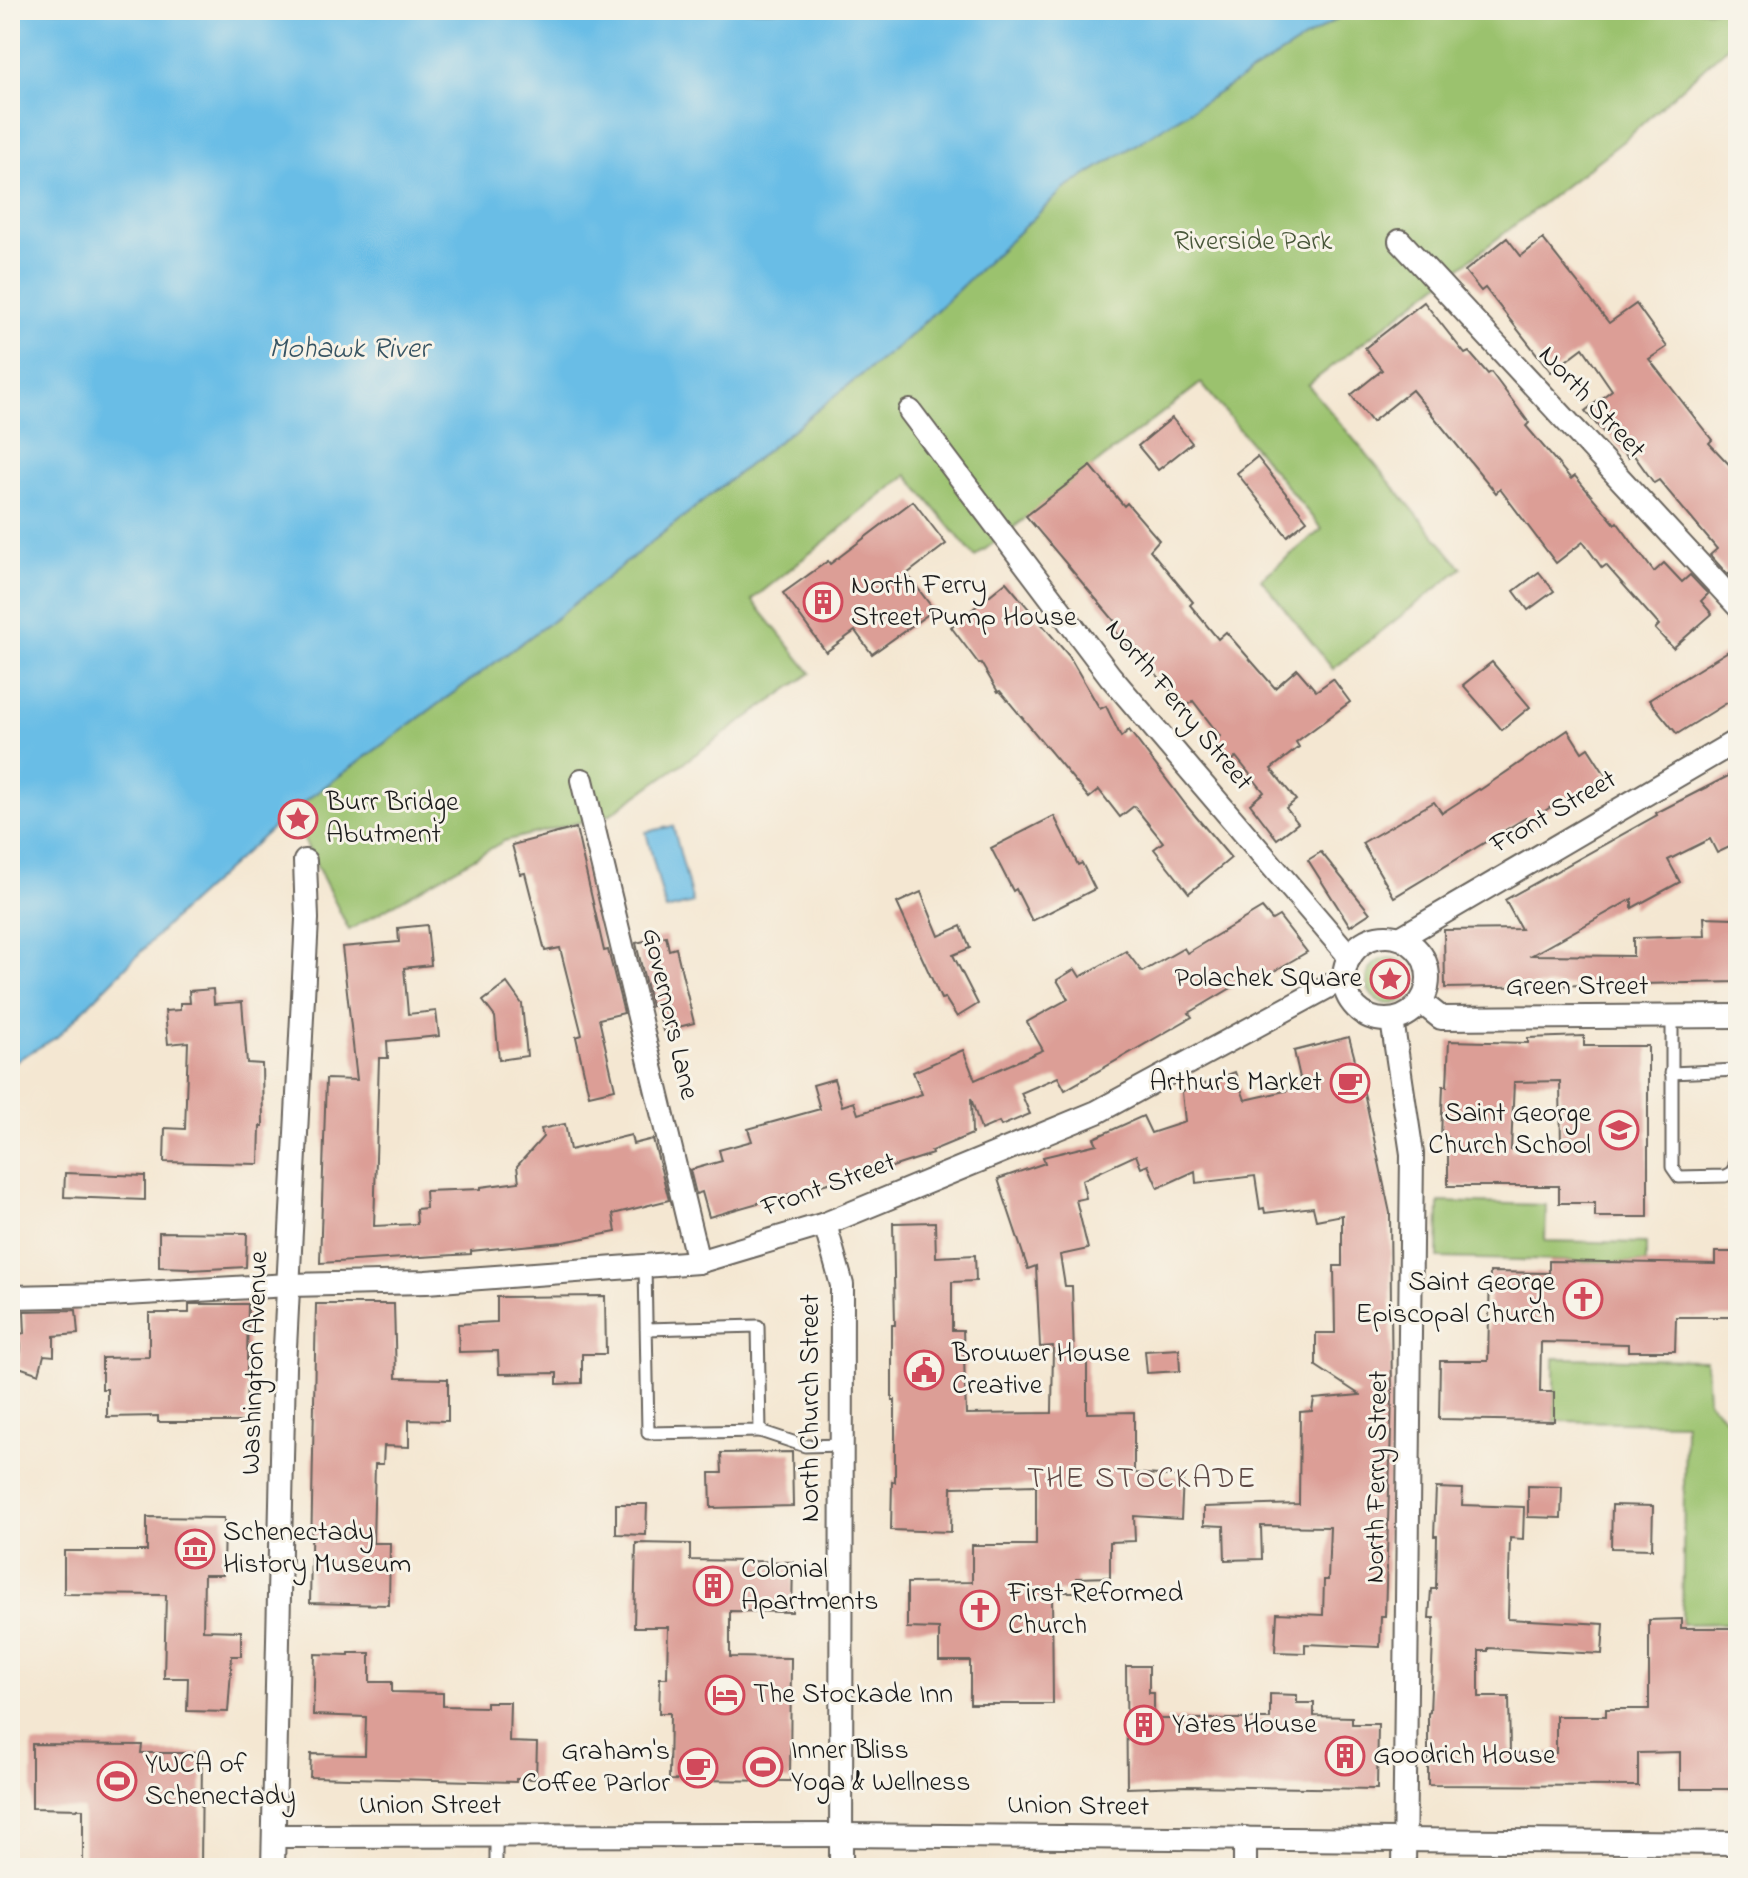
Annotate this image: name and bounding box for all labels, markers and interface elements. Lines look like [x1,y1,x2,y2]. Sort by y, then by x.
park label: Riverside Park [1174,222,1333,263]
water label: Mohawk River [269,328,433,372]
street label: North Street [1527,337,1655,469]
place label: North Ferry Street Pump House [851,566,1077,639]
building icon: North Ferry Street Pump House [802,581,844,623]
street label: North Ferry Street [1094,611,1262,801]
street label: Front Street [1482,760,1625,866]
place label: Burr Bridge Abutment [325,783,459,856]
place icon: Burr Bridge Abutment [277,798,319,840]
street label: Governors Lane [629,924,709,1104]
place icon: Polachek Square [1369,958,1411,1000]
place label: Polachek Square [1174,959,1362,1000]
street label: Green Street [1506,967,1648,1008]
cafe icon: Arthur's Market [1329,1062,1371,1104]
place label: Arthur's Market [1150,1063,1322,1104]
place label: Saint George Church School [1428,1094,1591,1167]
school or university icon: Saint George Church School [1598,1109,1640,1151]
street label: Front Street [755,1143,902,1230]
street label: Washington Avenue [232,1250,280,1476]
place label: Saint George Episcopal Church [1355,1263,1555,1336]
church icon: Saint George Episcopal Church [1562,1278,1604,1320]
street label: North Church Street [791,1294,832,1522]
place label: Brouwer House Creative [951,1334,1131,1407]
public building icon: Brouwer House Creative [903,1349,945,1391]
street label: North Ferry Street [1356,1370,1400,1584]
district label: THE STOCKADE [1027,1458,1257,1502]
place label: Schenectady History Museum [223,1513,411,1586]
museum icon: Schenectady History Museum [174,1528,216,1570]
place label: Colonial Apartments [741,1550,878,1623]
building icon: Colonial Apartments [692,1565,734,1607]
place label: First Reformed Church [1007,1574,1183,1647]
church icon: First Reformed Church [959,1589,1001,1631]
hotel icon: The Stockade Inn [704,1674,746,1716]
place label: The Stockade Inn [753,1675,953,1716]
building icon: Yates House [1123,1704,1165,1746]
place label: Yates House [1172,1705,1317,1746]
place label: Inner Bliss Yoga & Wellness [791,1731,971,1804]
place label: Graham's Coffee Parlor [522,1732,670,1805]
building icon: Goodrich House [1324,1735,1366,1777]
place label: Goodrich House [1373,1736,1556,1777]
place label: YWCA of Schenectady [145,1745,296,1818]
sports icon: Inner Bliss Yoga & Wellness [742,1746,784,1788]
cafe icon: Graham's Coffee Parlor [677,1747,719,1789]
sports icon: YWCA of Schenectady [96,1760,138,1802]
street label: Union Street [1006,1785,1150,1829]
street label: Union Street [359,1786,501,1827]

